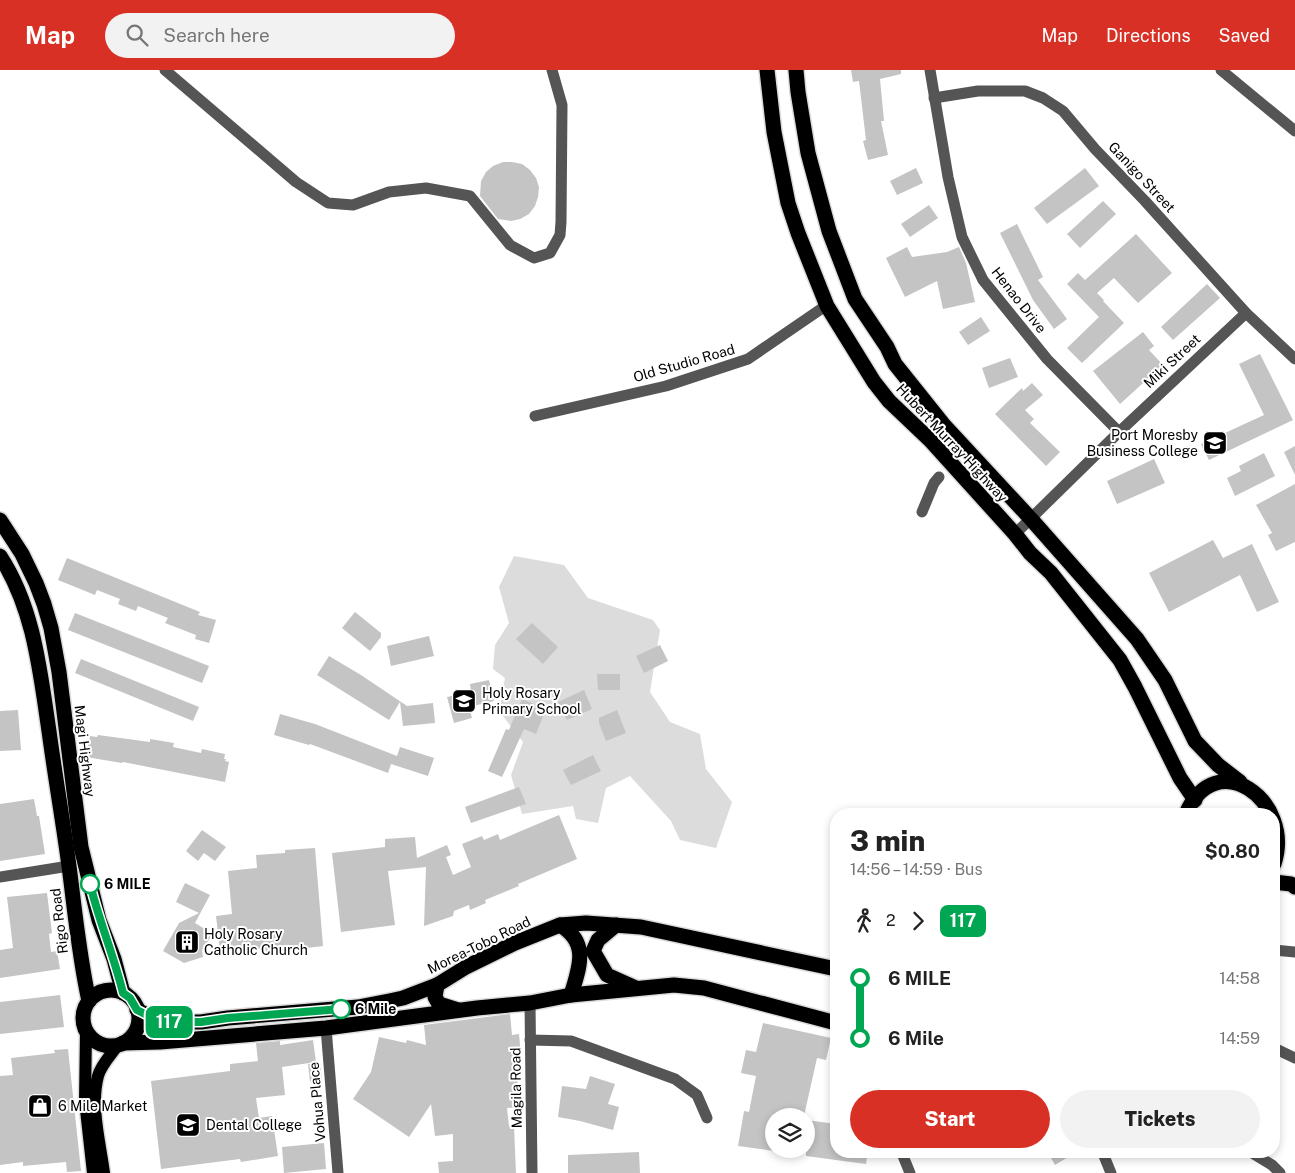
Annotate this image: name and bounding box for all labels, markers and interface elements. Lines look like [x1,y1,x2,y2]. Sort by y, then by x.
search box [105,13,455,58]
text: Map [25,21,75,49]
icon: search [123,21,151,49]
text: Search here [163,24,270,46]
text: Map [1041,25,1078,46]
text: Directions [1106,25,1191,46]
text: Saved [1219,25,1270,46]
street label: Ganigo Street [1105,139,1179,215]
street label: Henao Drive [988,264,1050,336]
street label: Miki Street [1140,331,1204,391]
street label: Old Studio Road [631,341,737,385]
street label: Hubert Murray Highway [893,381,1011,506]
place label: Port Moresby Business College [1087,427,1199,459]
school or university icon: Port Moresby Business College [1202,430,1228,456]
place label: Holy Rosary Primary School [482,685,581,717]
school or university icon: Holy Rosary Primary School [451,688,477,714]
street label: Magi Highway [71,704,99,798]
text: 3 min [850,824,925,857]
text: $0.80 [1205,840,1260,862]
text: 14:56 – 14:59 · Bus [850,860,983,879]
marker: 6 MILE [80,874,100,894]
place label: 6 MILE [104,876,151,892]
street label: Rigo Road [47,887,71,955]
icon: walk [850,907,878,935]
icon: forward [904,907,932,935]
text: 117 [950,910,976,931]
text: 2 [886,911,896,930]
street label: Morea-Tobo Road [425,913,533,977]
place label: Holy Rosary Catholic Church [204,926,308,958]
building icon: Holy Rosary Catholic Church [174,929,200,955]
text: 6 MILE [888,967,951,989]
text: 14:58 [1219,969,1260,988]
marker: 6 Mile [331,999,351,1019]
place label: 6 Mile [355,1001,396,1017]
line badge: 117 [140,1006,198,1038]
text: 117 [156,1011,182,1032]
text: 6 Mile [888,1027,944,1049]
text: 14:59 [1220,1029,1260,1048]
street label: Magila Road [507,1047,525,1129]
street label: Vohua Place [306,1061,328,1143]
button: Start [850,1090,1050,1148]
button: Tickets [1060,1090,1260,1148]
shop icon: 6 Mile Market [27,1093,53,1119]
place label: 6 Mile Market [58,1098,147,1114]
map controls [765,1108,815,1158]
button: layers [765,1108,815,1158]
school or university icon: Dental College [175,1112,201,1138]
place label: Dental College [206,1117,302,1133]

